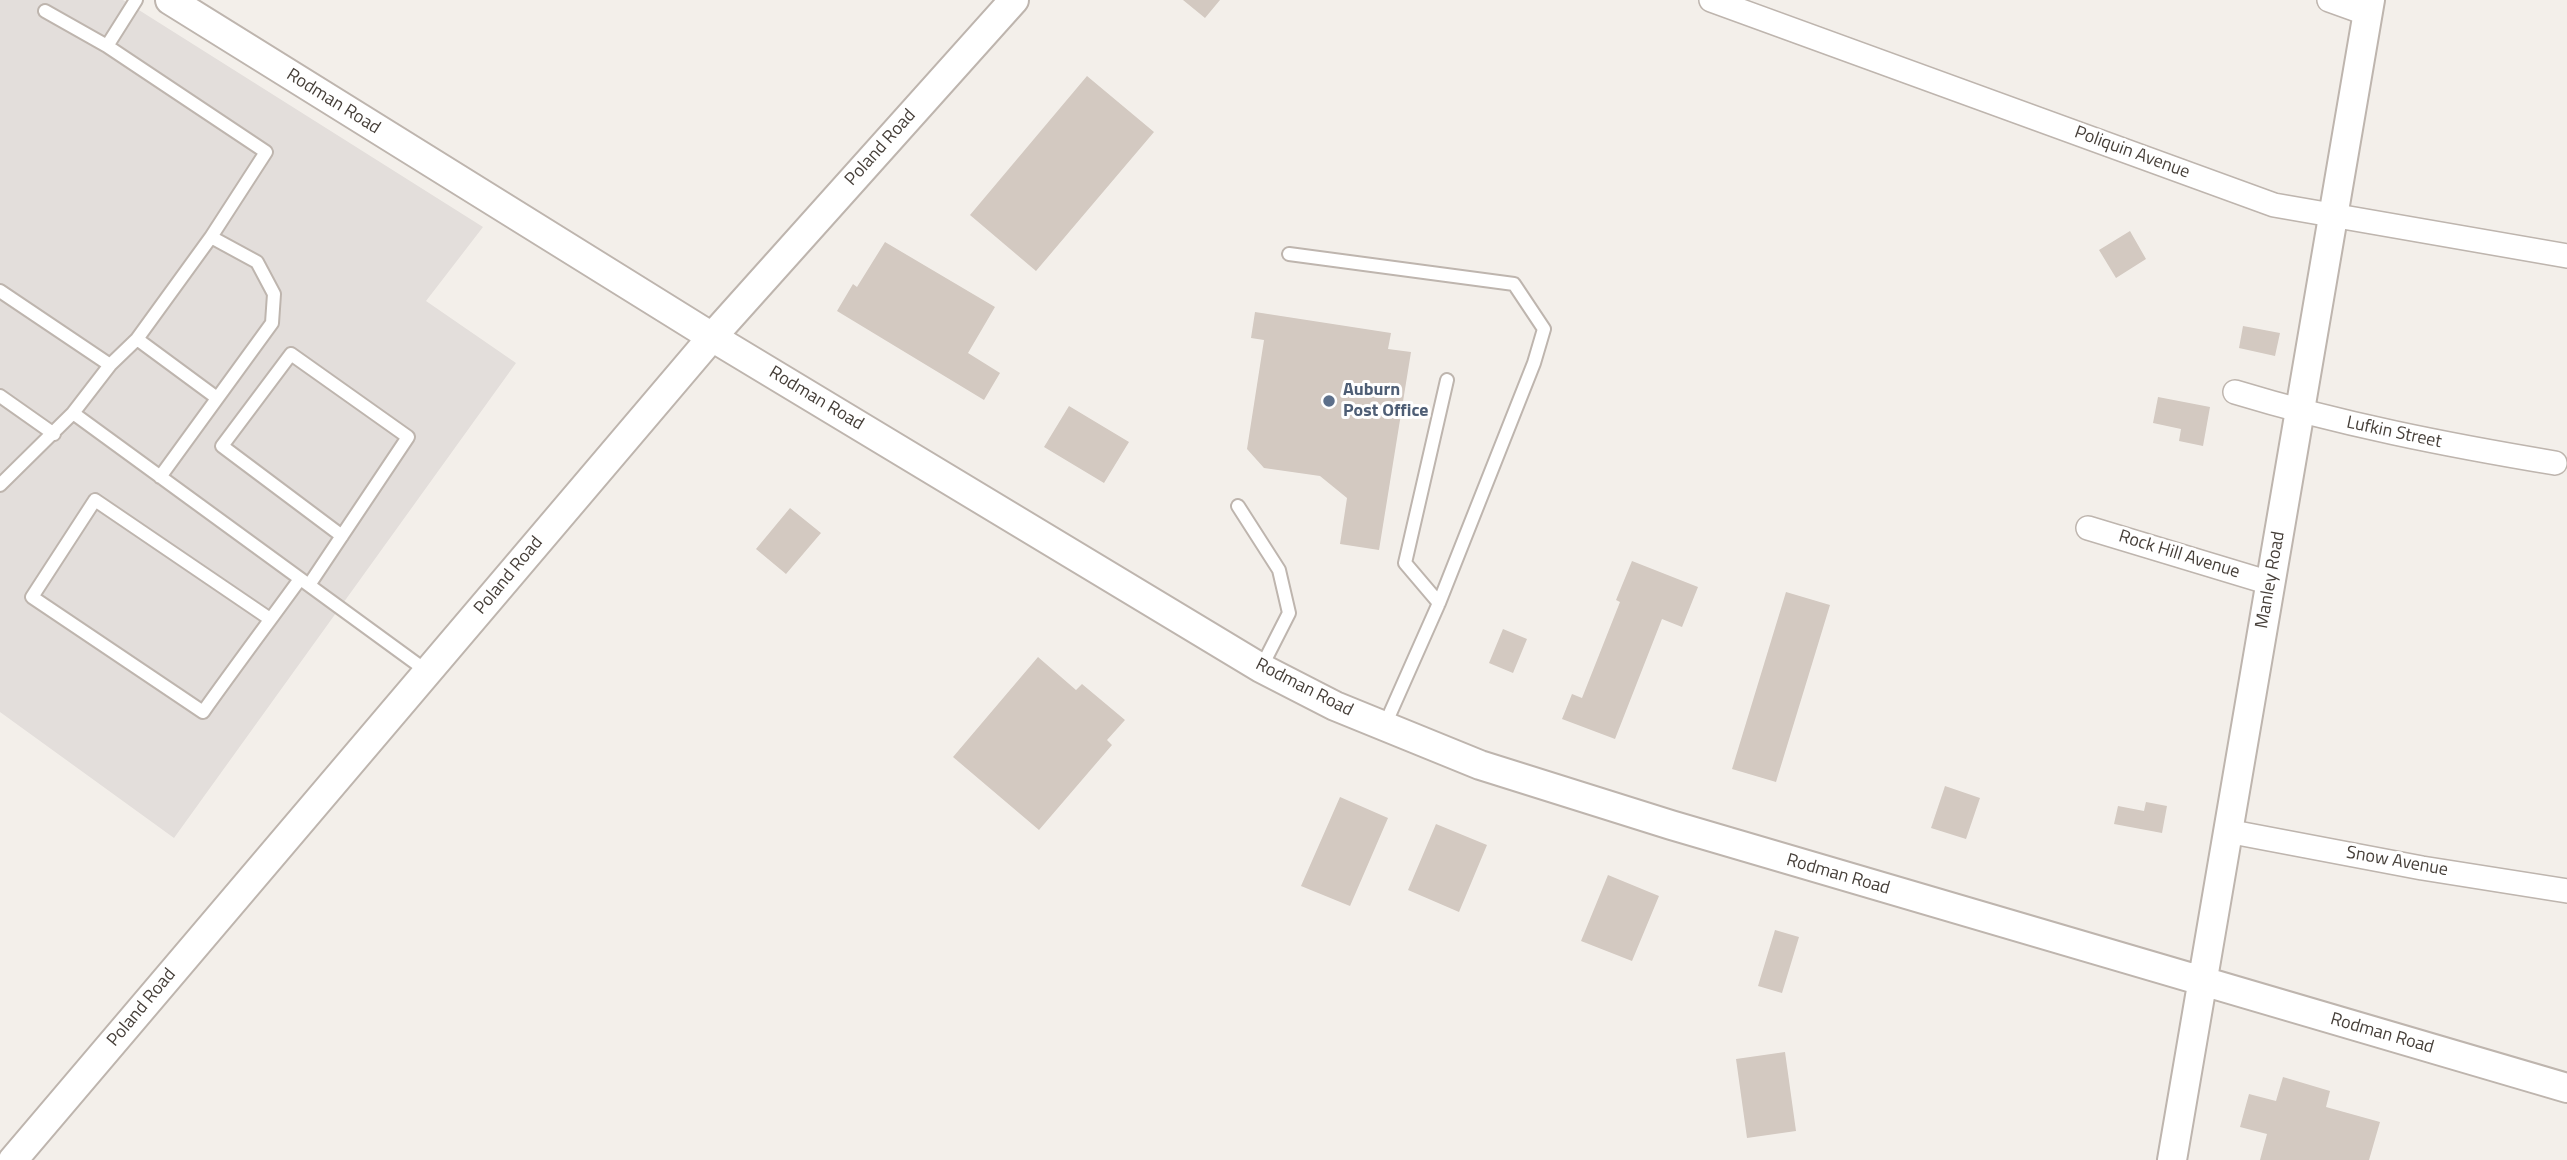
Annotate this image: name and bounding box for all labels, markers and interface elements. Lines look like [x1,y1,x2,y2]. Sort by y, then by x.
street label: Rodman Road [282,65,384,139]
street label: Poland Road [841,105,921,191]
street label: Poliquin Avenue [2071,122,2193,184]
street label: Rodman Road [765,362,867,436]
place label: Auburn Post Office [1343,380,1429,422]
marker: Auburn Post Office [1321,393,1337,409]
street label: Lufkin Street [2344,412,2444,454]
street label: Rock Hill Avenue [2116,526,2242,584]
street label: Manley Road [2252,530,2290,630]
street label: Poland Road [470,533,548,619]
street label: Rodman Road [1252,654,1356,722]
street label: Snow Avenue [2344,842,2450,882]
street label: Rodman Road [1784,850,1892,900]
street label: Poland Road [103,965,181,1051]
street label: Rodman Road [2328,1009,2436,1059]

